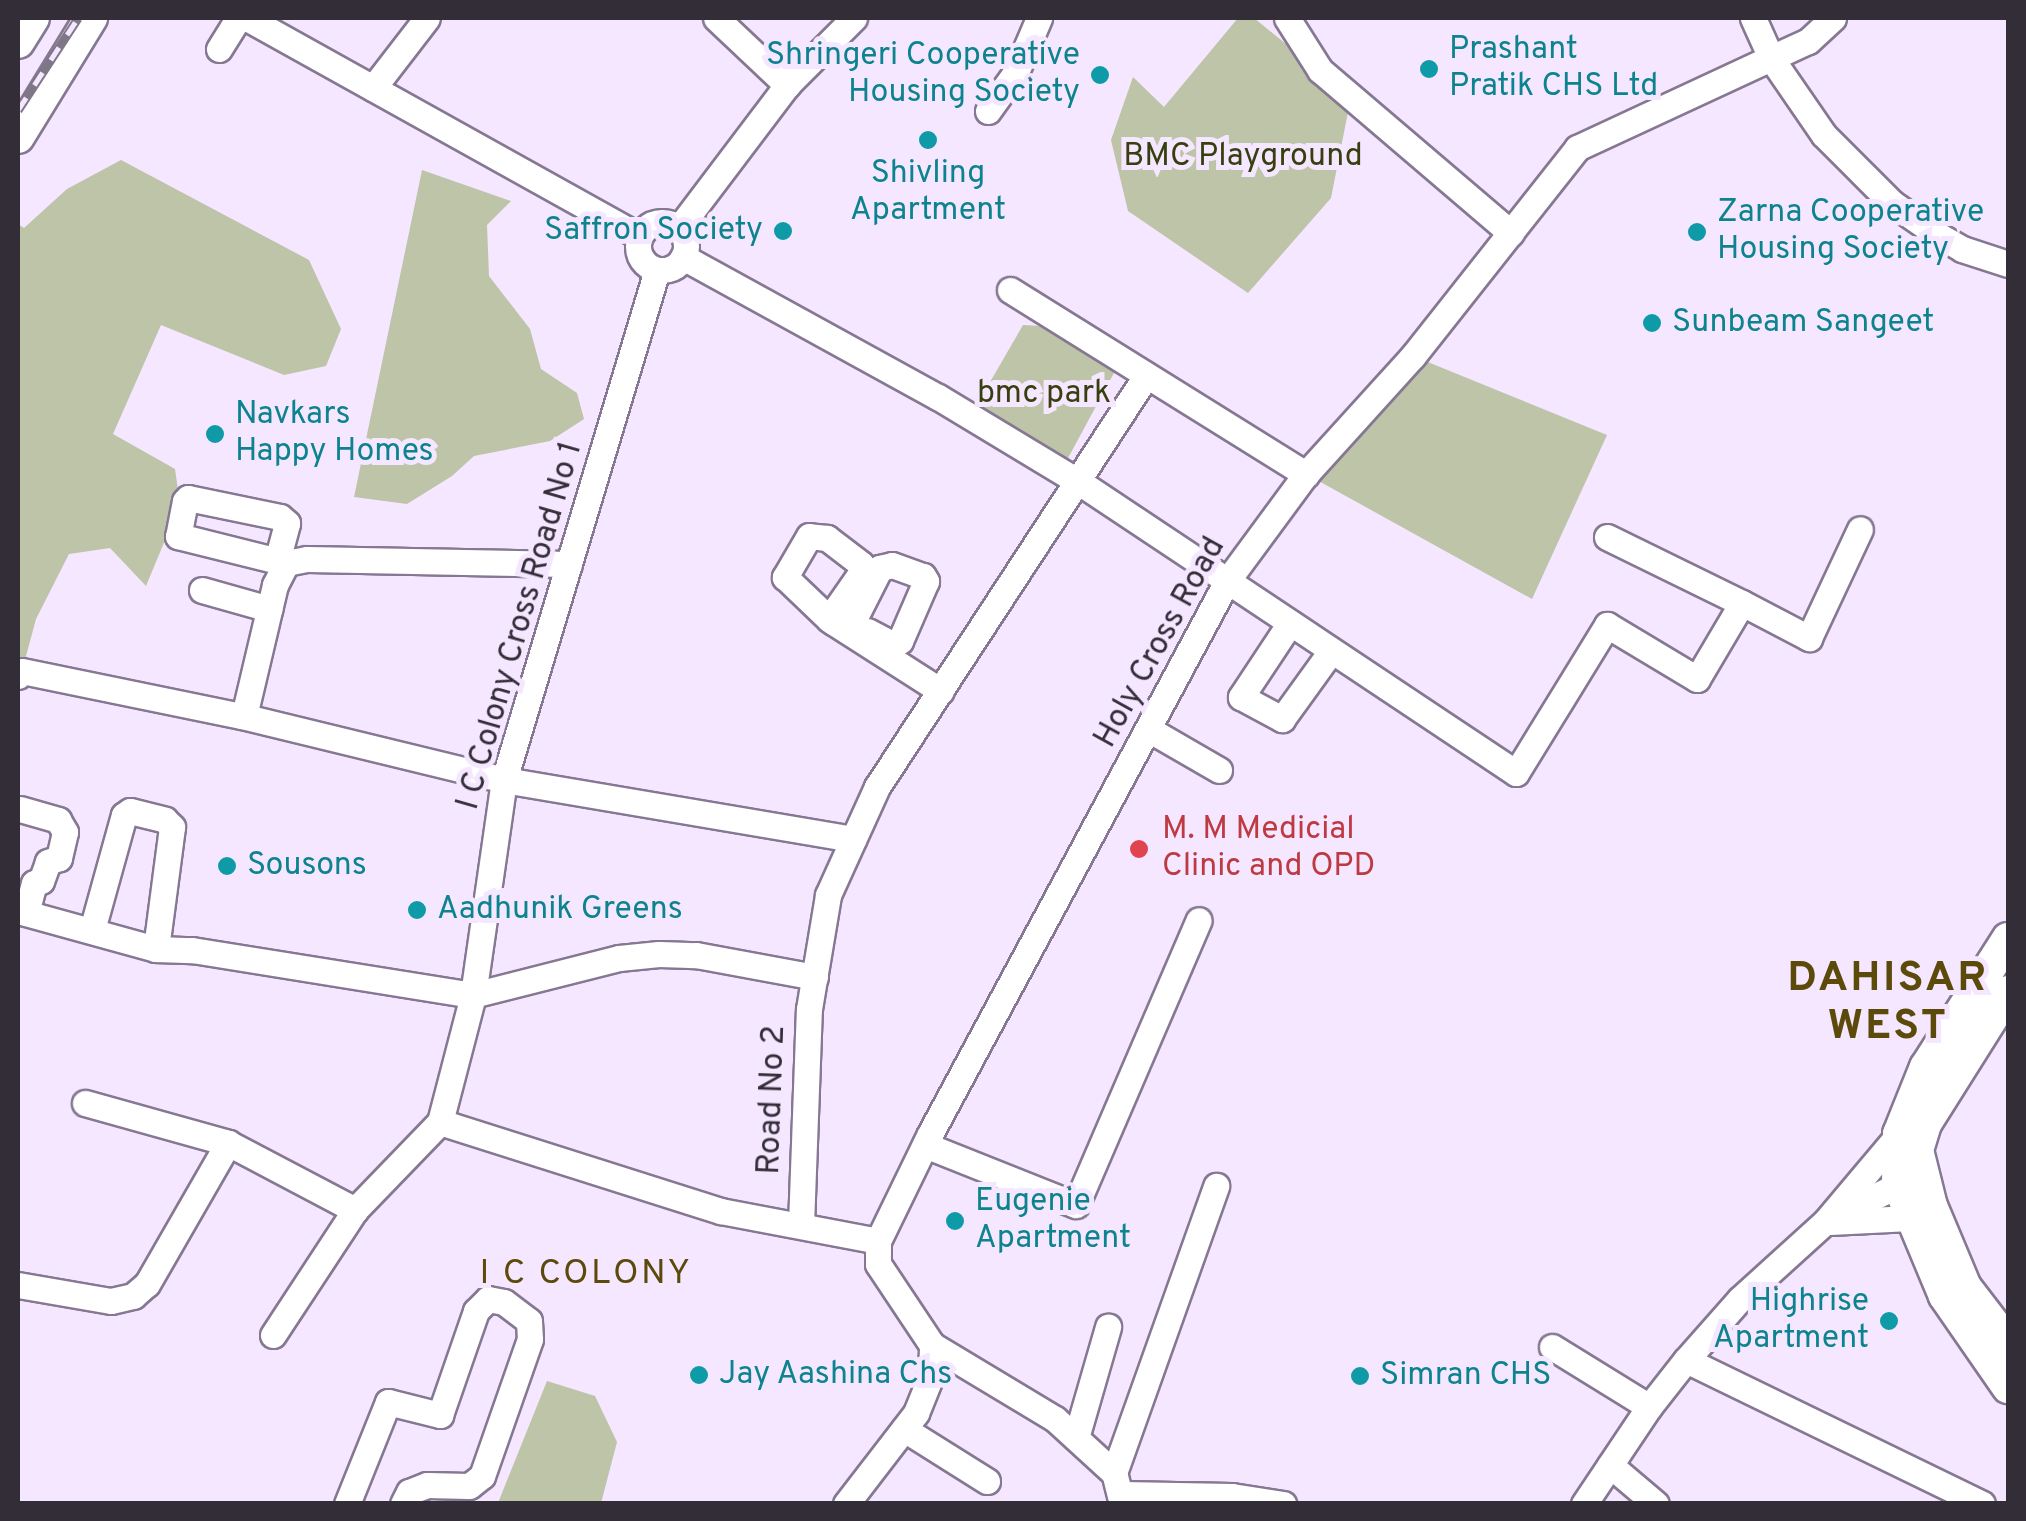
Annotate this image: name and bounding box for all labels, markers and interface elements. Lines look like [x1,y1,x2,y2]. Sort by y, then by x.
place label: Prashant Pratik CHS Ltd [1449,32,1658,107]
place label: Shringeri Cooperative Housing Society [766,38,1080,113]
marker: Prashant Pratik CHS Ltd [1418,58,1440,80]
marker: Shringeri Cooperative Housing Society [1089,64,1111,86]
marker: Shivling Apartment [917,129,939,151]
park label: BMC Playground [1123,138,1363,176]
place label: Shivling Apartment [850,156,1006,231]
place label: Zarna Cooperative Housing Society [1717,195,1984,270]
place label: Saffron Society [544,212,763,250]
marker: Saffron Society [772,220,794,242]
marker: Zarna Cooperative Housing Society [1686,221,1708,243]
place label: Sunbeam Sangeet [1672,304,1934,342]
marker: Sunbeam Sangeet [1641,312,1663,334]
park label: bmc park [977,375,1111,413]
place label: Navkars Happy Homes [235,397,434,472]
marker: Navkars Happy Homes [204,423,226,445]
street label: I C Colony Cross Road No 1 [450,438,592,814]
street label: Holy Cross Road [1087,531,1235,755]
place label: M. M Medicial Clinic and OPD [1162,812,1375,887]
marker: M. M Medicial Clinic and OPD [1126,836,1152,862]
place label: Sousons [247,847,367,885]
marker: Sousons [216,855,238,877]
place label: Aadhunik Greens [437,891,683,929]
marker: Aadhunik Greens [406,899,428,921]
district label: DAHISAR WEST [1787,955,1989,1054]
street label: Road No 2 [751,1025,795,1175]
place label: Eugenie Apartment [975,1184,1131,1259]
marker: Eugenie Apartment [944,1210,966,1232]
district label: I C COLONY [480,1253,692,1295]
place label: Highrise Apartment [1713,1284,1869,1359]
marker: Highrise Apartment [1878,1310,1900,1332]
place label: Jay Aashina Chs [719,1356,954,1394]
place label: Simran CHS [1380,1357,1551,1395]
marker: Jay Aashina Chs [688,1364,710,1386]
marker: Simran CHS [1349,1365,1371,1387]

